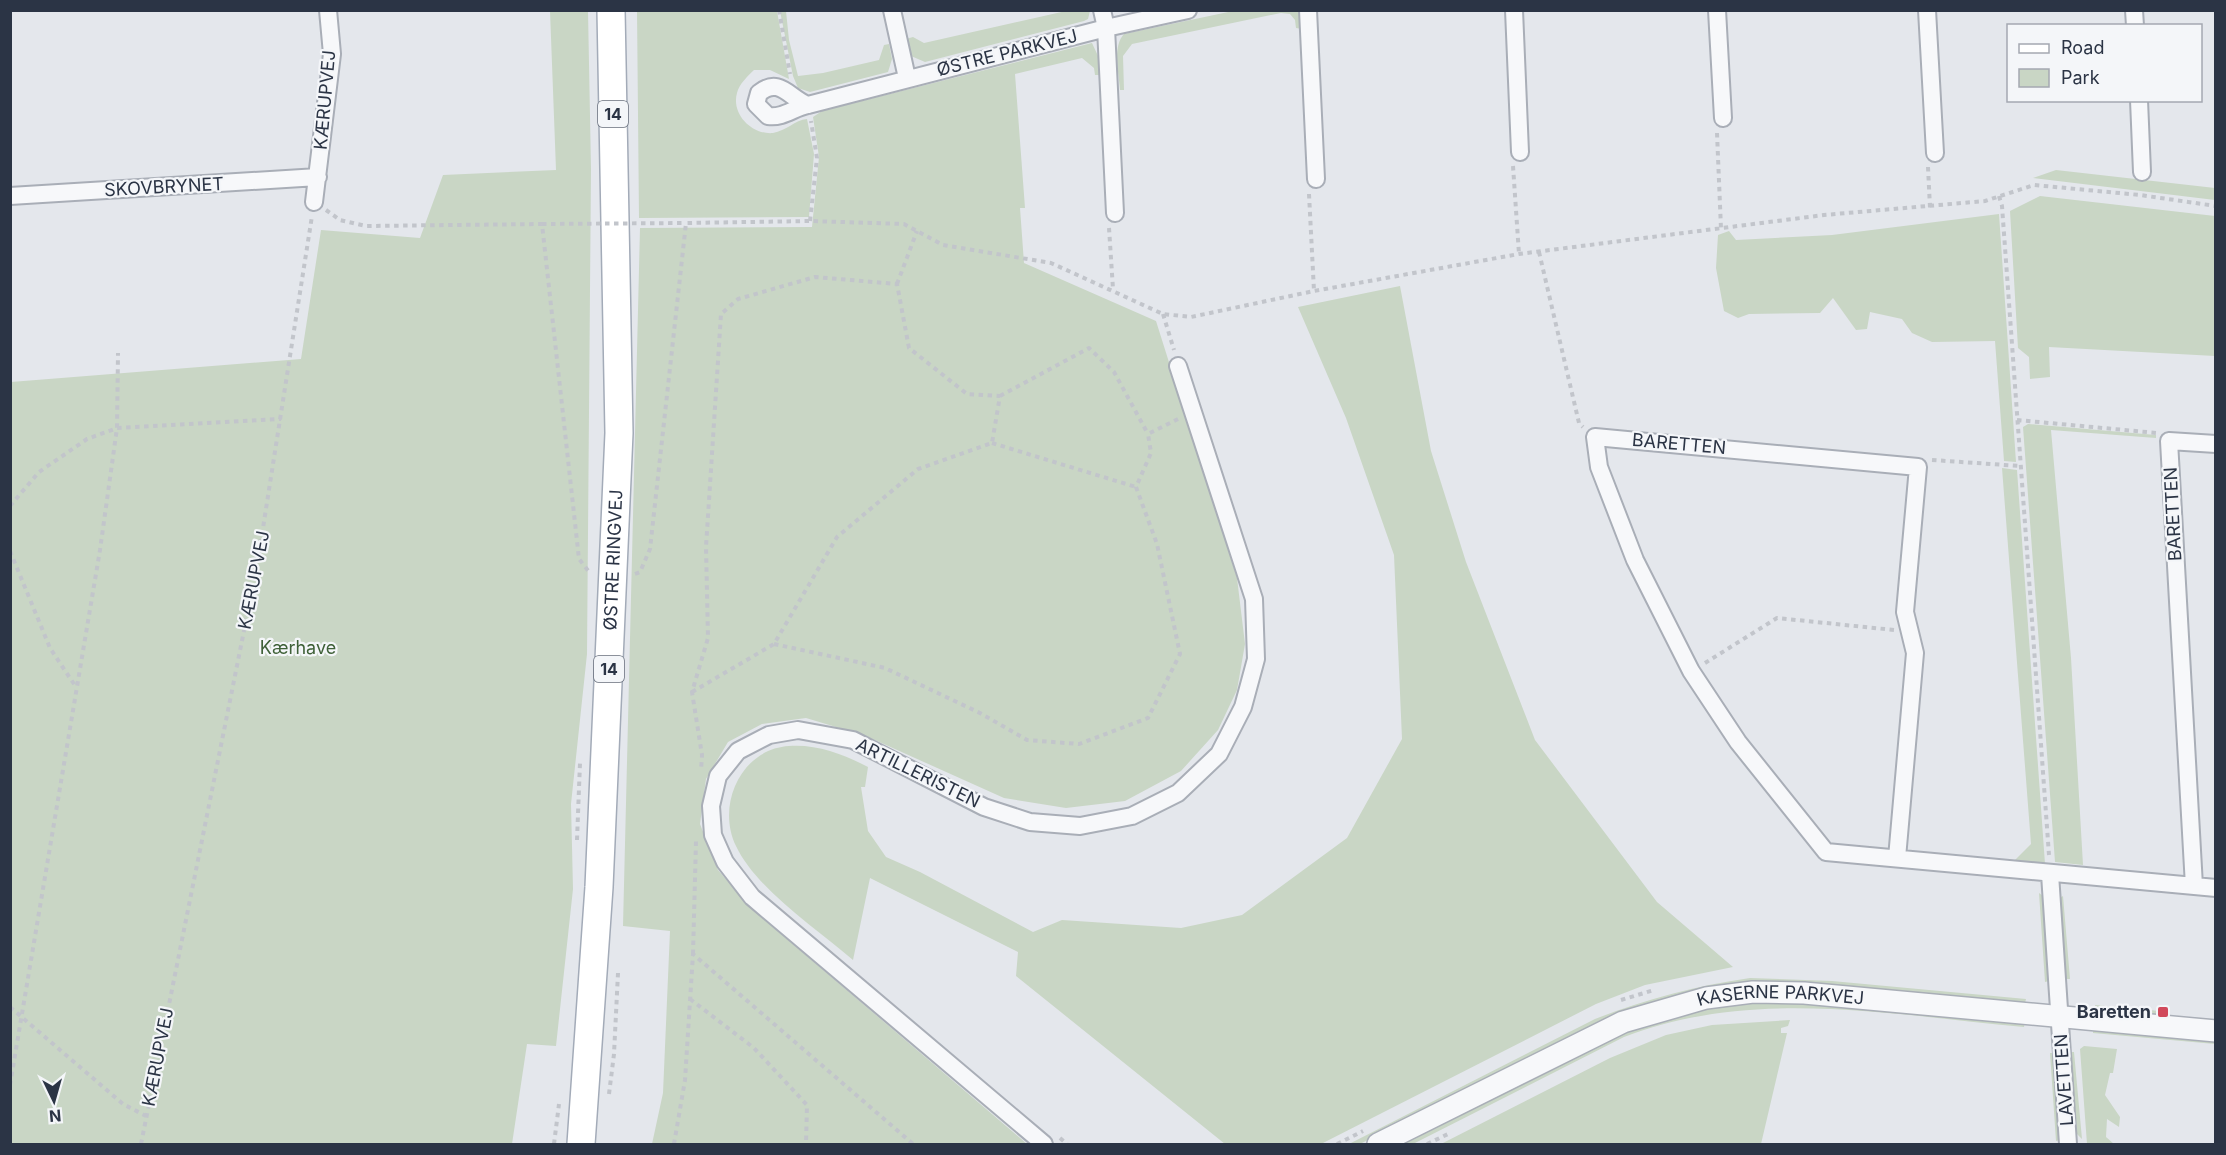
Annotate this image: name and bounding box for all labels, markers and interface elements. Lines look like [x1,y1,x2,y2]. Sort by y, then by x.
legend [2007,24,2202,102]
street label: ØSTRE PARKVEJ [934,25,1079,80]
text: Road [2061,37,2104,58]
street label: KÆRUPVEJ [310,49,339,151]
text: Park [2061,67,2100,88]
road number: 14 [598,101,628,127]
street label: SKOVBRYNET [104,173,224,200]
street label: BARETTEN [1631,429,1727,458]
street label: BARETTEN [2160,466,2185,562]
street label: ØSTRE RINGVEJ [599,489,627,631]
street label: KÆRUPVEJ [234,529,273,631]
park label: Kærhave [260,637,336,658]
road number: 14 [594,656,624,682]
street label: ARTILLERISTEN [853,733,984,812]
street label: KASERNE PARKVEJ [1694,981,1865,1010]
place label: Baretten [2077,1001,2151,1022]
marker: Baretten [2156,1005,2170,1019]
street label: KÆRUPVEJ [138,1006,177,1108]
street label: LAVETTEN [2050,1033,2077,1127]
north arrow [24,1071,84,1131]
text: N [48,1105,62,1126]

